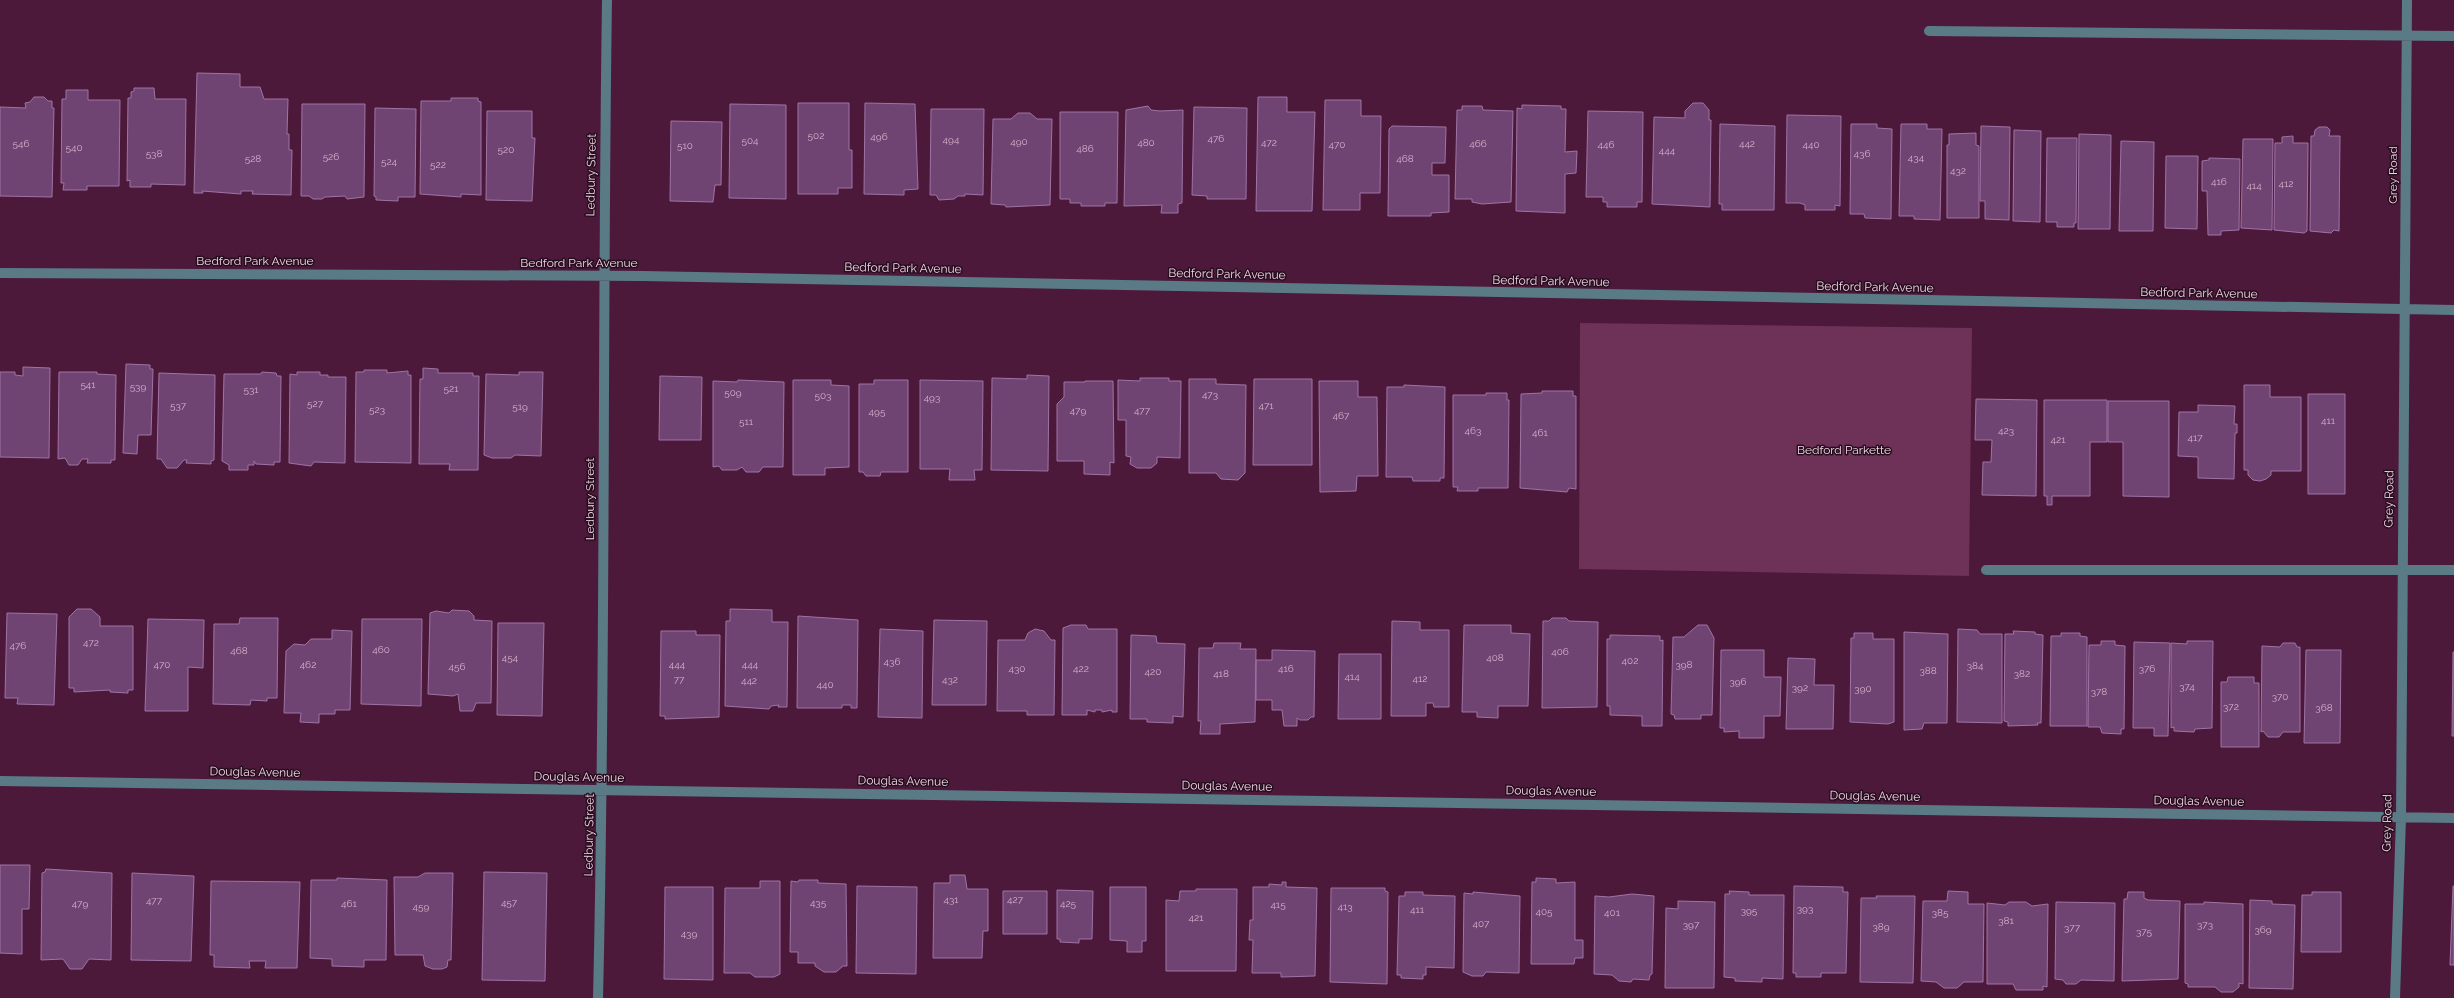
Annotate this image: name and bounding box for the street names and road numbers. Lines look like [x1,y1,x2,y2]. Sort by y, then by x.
street label: Ledbury Street [583,134,599,216]
street label: Grey Road [2386,146,2400,204]
street label: Bedford Park Avenue [196,254,314,268]
street label: Bedford Park Avenue [520,256,638,270]
street label: Bedford Park Avenue [844,260,962,276]
street label: Bedford Park Avenue [1168,266,1286,282]
street label: Bedford Park Avenue [1492,273,1610,289]
street label: Bedford Park Avenue [1816,279,1934,295]
street label: Bedford Park Avenue [2140,285,2258,301]
street label: Ledbury Street [583,458,597,540]
street label: Grey Road [2381,470,2397,528]
street label: Douglas Avenue [210,764,300,780]
street label: Douglas Avenue [534,769,624,785]
street label: Douglas Avenue [858,773,948,789]
street label: Douglas Avenue [1182,778,1272,794]
street label: Douglas Avenue [1506,783,1596,799]
street label: Douglas Avenue [1830,788,1920,804]
street label: Douglas Avenue [2154,793,2244,809]
street label: Ledbury Street [581,794,597,876]
street label: Grey Road [2379,794,2395,852]

